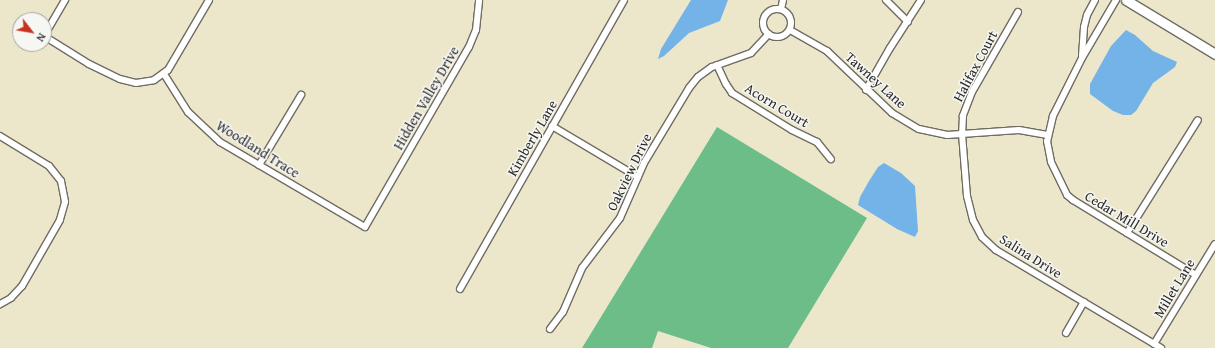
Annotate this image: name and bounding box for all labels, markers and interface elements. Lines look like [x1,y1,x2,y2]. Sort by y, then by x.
north arrow [12,12,52,52]
street label: Halifax Court [949,28,1001,104]
text: N [33,30,50,45]
street label: Hidden Valley Drive [390,43,462,153]
street label: Tawney Lane [842,48,910,112]
street label: Acorn Court [742,79,812,131]
street label: Kimberly Lane [503,97,561,179]
street label: Woodland Trace [213,117,303,181]
street label: Oakview Drive [603,131,655,213]
street label: Cedar Mill Drive [1082,187,1172,251]
street label: Salina Drive [997,230,1065,282]
street label: Millet Lane [1150,256,1198,320]

